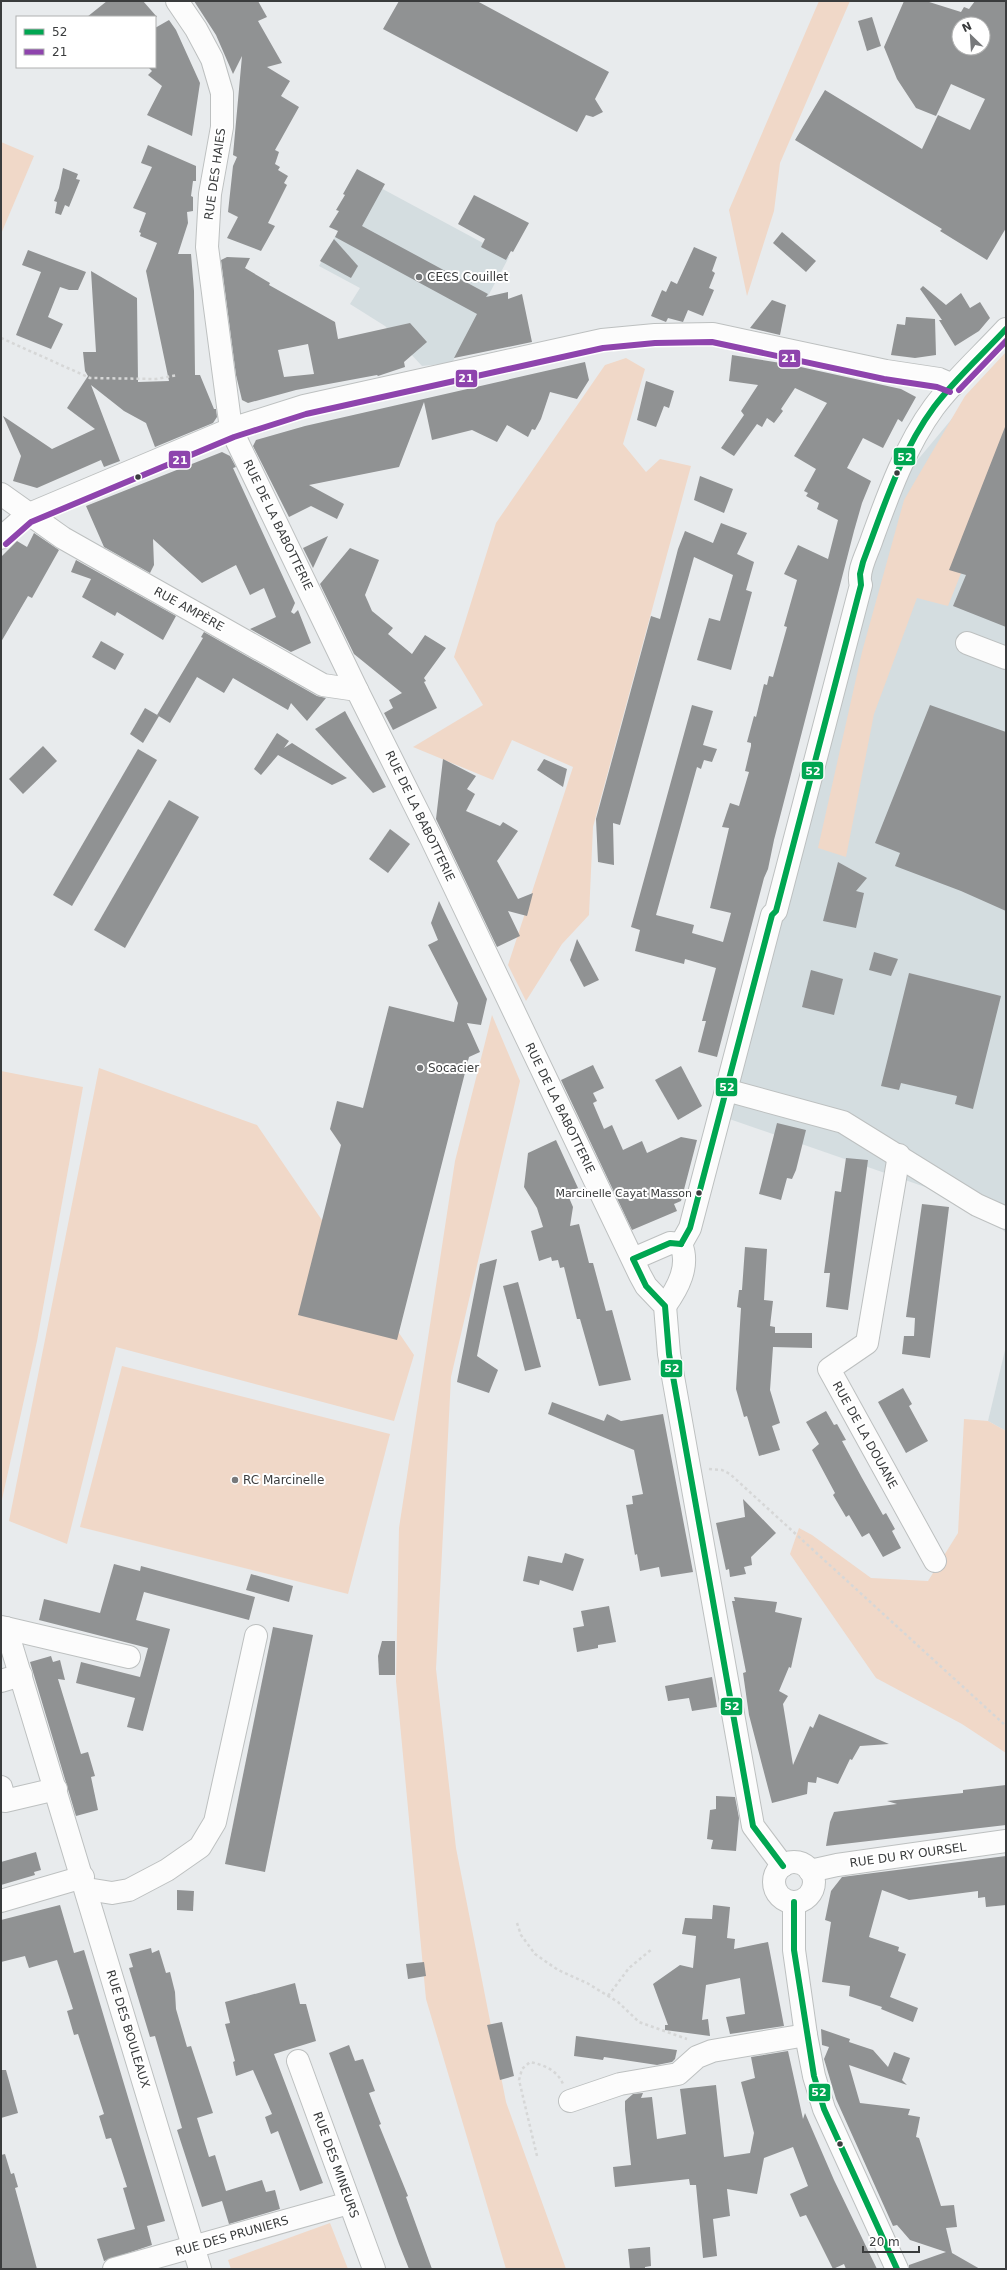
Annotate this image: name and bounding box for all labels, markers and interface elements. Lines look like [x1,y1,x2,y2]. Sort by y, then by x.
legend [16,16,156,68]
north arrow [951,16,991,56]
text: N [960,20,974,35]
text: 52 [52,25,67,39]
text: 21 [52,45,67,59]
street label: RUE DES HAIES [202,127,228,221]
place label: CECS Couillet [427,270,508,284]
marker: CECS Couillet [414,272,424,282]
line badge: 21 [778,349,801,368]
text: 21 [781,352,797,365]
line badge: 21 [455,369,478,388]
text: 21 [458,372,474,385]
line badge: 52 [893,447,916,466]
line badge: 21 [168,450,191,469]
text: 52 [897,451,913,464]
text: 21 [172,454,188,467]
street label: RUE DE LA BABOTTERIE [240,457,316,593]
unlabelled marker [892,468,902,478]
unlabelled marker [133,472,143,482]
street label: RUE AMPÈRE [152,583,227,634]
street label: RUE DE LA BABOTTERIE [382,748,458,884]
line badge: 52 [801,761,824,780]
text: 52 [805,765,821,778]
street label: RUE DE LA BABOTTERIE [522,1040,598,1176]
place label: Socacier [428,1061,479,1075]
marker: Socacier [415,1063,425,1073]
line badge: 52 [715,1077,738,1097]
text: 52 [719,1081,735,1094]
place label: Marcinelle Cayat Masson [555,1187,692,1200]
marker: Marcinelle Cayat Masson [694,1188,704,1198]
line badge: 52 [660,1359,683,1378]
text: 52 [664,1362,680,1375]
street label: RUE DE LA DOUANE [830,1379,900,1491]
place label: RC Marcinelle [243,1473,324,1487]
marker: RC Marcinelle [230,1475,240,1485]
line badge: 52 [720,1697,743,1716]
text: 52 [724,1700,740,1713]
street label: RUE DU RY OURSEL [849,1840,967,1870]
street label: RUE DES BOULEAUX [103,1968,153,2090]
line badge: 52 [808,2083,831,2102]
text: 52 [811,2086,827,2099]
street label: RUE DES MINEURS [310,2110,362,2220]
unlabelled marker [835,2139,845,2149]
street label: RUE DES PRUNIERS [174,2213,290,2259]
scale bar [863,2228,919,2254]
text: 20 m [869,2235,900,2249]

